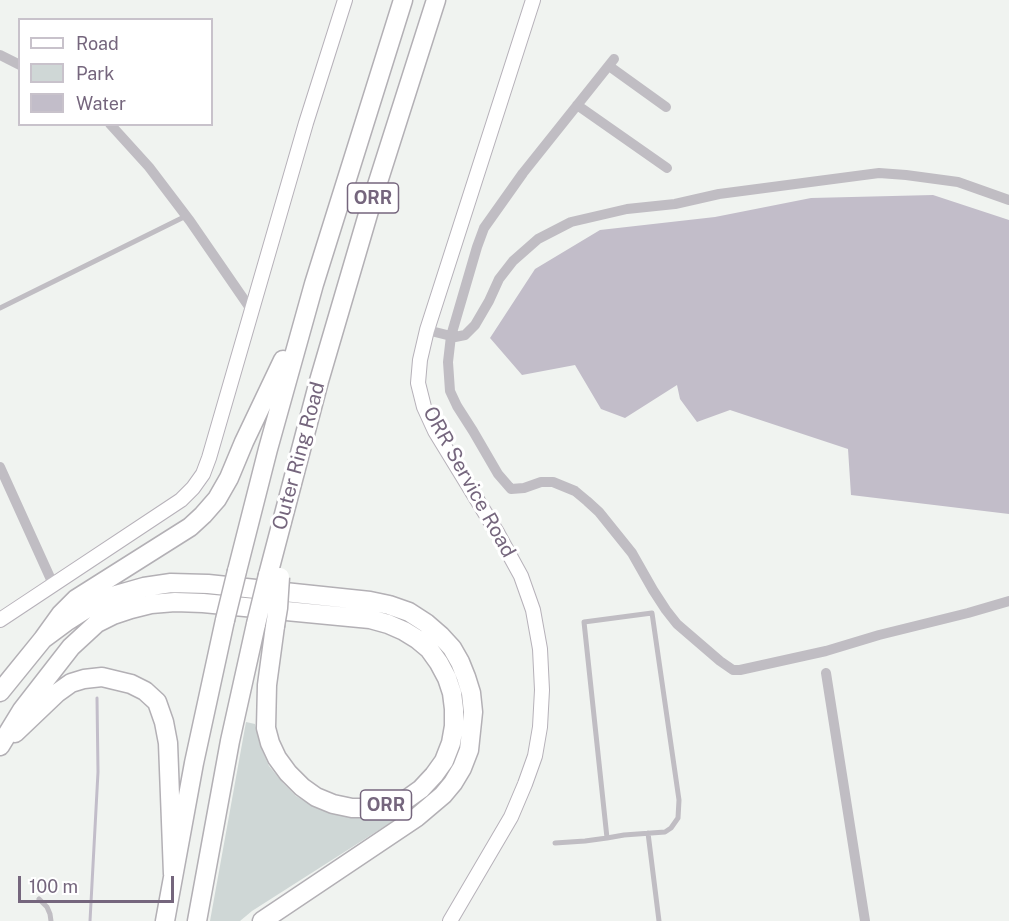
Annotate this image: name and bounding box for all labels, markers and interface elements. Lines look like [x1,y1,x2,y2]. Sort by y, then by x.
legend [18,18,213,126]
text: Road [76,33,119,54]
text: Park [76,63,114,84]
text: Water [76,93,126,114]
road number: ORR [348,183,398,213]
street label: Outer Ring Road [268,379,330,533]
street label: ORR Service Road [418,402,520,562]
road number: ORR [360,790,412,820]
scale bar [21,864,177,902]
text: 100 m [29,876,78,897]

